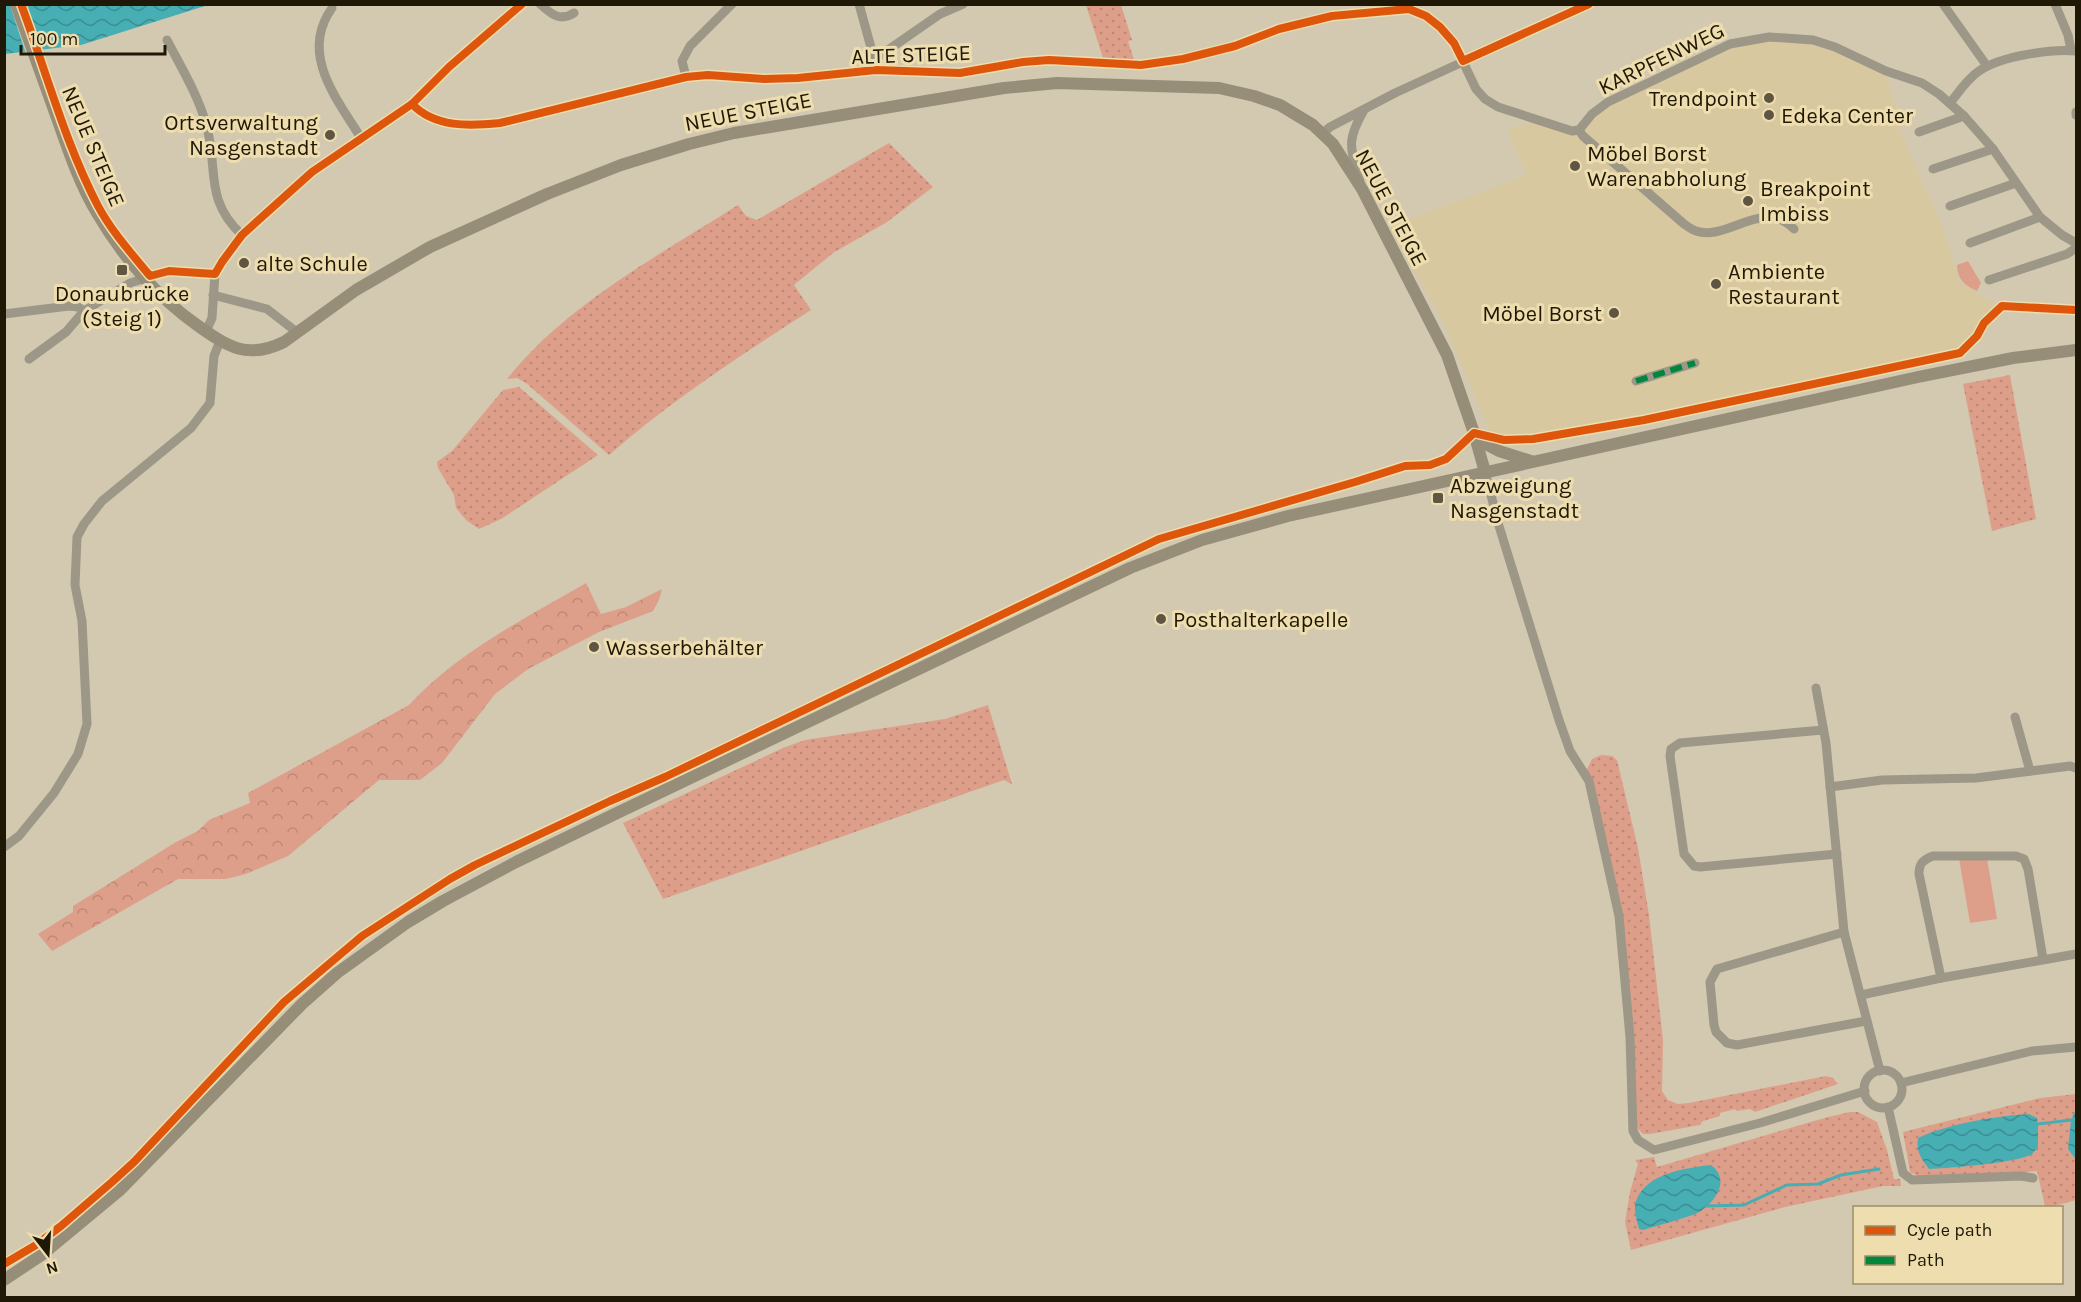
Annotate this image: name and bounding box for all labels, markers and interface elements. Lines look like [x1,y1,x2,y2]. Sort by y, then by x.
street label: KARPFENWEG [1594,17,1729,101]
scale bar [21,18,165,56]
text: 100 m [30,28,78,50]
street label: ALTE STEIGE [851,40,971,70]
street label: NEUE STEIGE [56,82,130,211]
place label: Trendpoint [1649,86,1757,112]
street label: NEUE STEIGE [683,87,814,137]
marker: Trendpoint [1762,91,1776,105]
place label: Edeka Center [1781,103,1913,129]
marker: Edeka Center [1762,108,1776,122]
place label: Ortsverwaltung Nasgenstadt [164,110,319,161]
marker: Ortsverwaltung Nasgenstadt [323,128,337,142]
place label: Möbel Borst Warenabholung [1587,141,1747,192]
street label: NEUE STEIGE [1349,145,1433,270]
marker: Möbel Borst Warenabholung [1568,159,1582,173]
place label: Breakpoint Imbiss [1760,176,1870,227]
marker: Breakpoint Imbiss [1741,194,1755,208]
place label: alte Schule [256,251,368,277]
marker: alte Schule [237,256,251,270]
place label: Ambiente Restaurant [1728,259,1840,310]
marker: Donaubrücke (Steig 1) [115,263,129,277]
marker: Ambiente Restaurant [1709,277,1723,291]
place label: Donaubrücke (Steig 1) [55,281,189,332]
place label: Möbel Borst [1482,301,1602,327]
marker: Möbel Borst [1607,306,1621,320]
place label: Abzweigung Nasgenstadt [1450,473,1579,524]
marker: Abzweigung Nasgenstadt [1431,491,1445,505]
place label: Posthalterkapelle [1173,607,1348,633]
marker: Posthalterkapelle [1154,612,1168,626]
place label: Wasserbehälter [606,635,763,661]
marker: Wasserbehälter [587,640,601,654]
legend [1853,1206,2063,1284]
text: Cycle path [1907,1219,1992,1241]
north arrow [18,1224,78,1284]
text: Path [1907,1249,1945,1271]
text: N [44,1257,61,1279]

